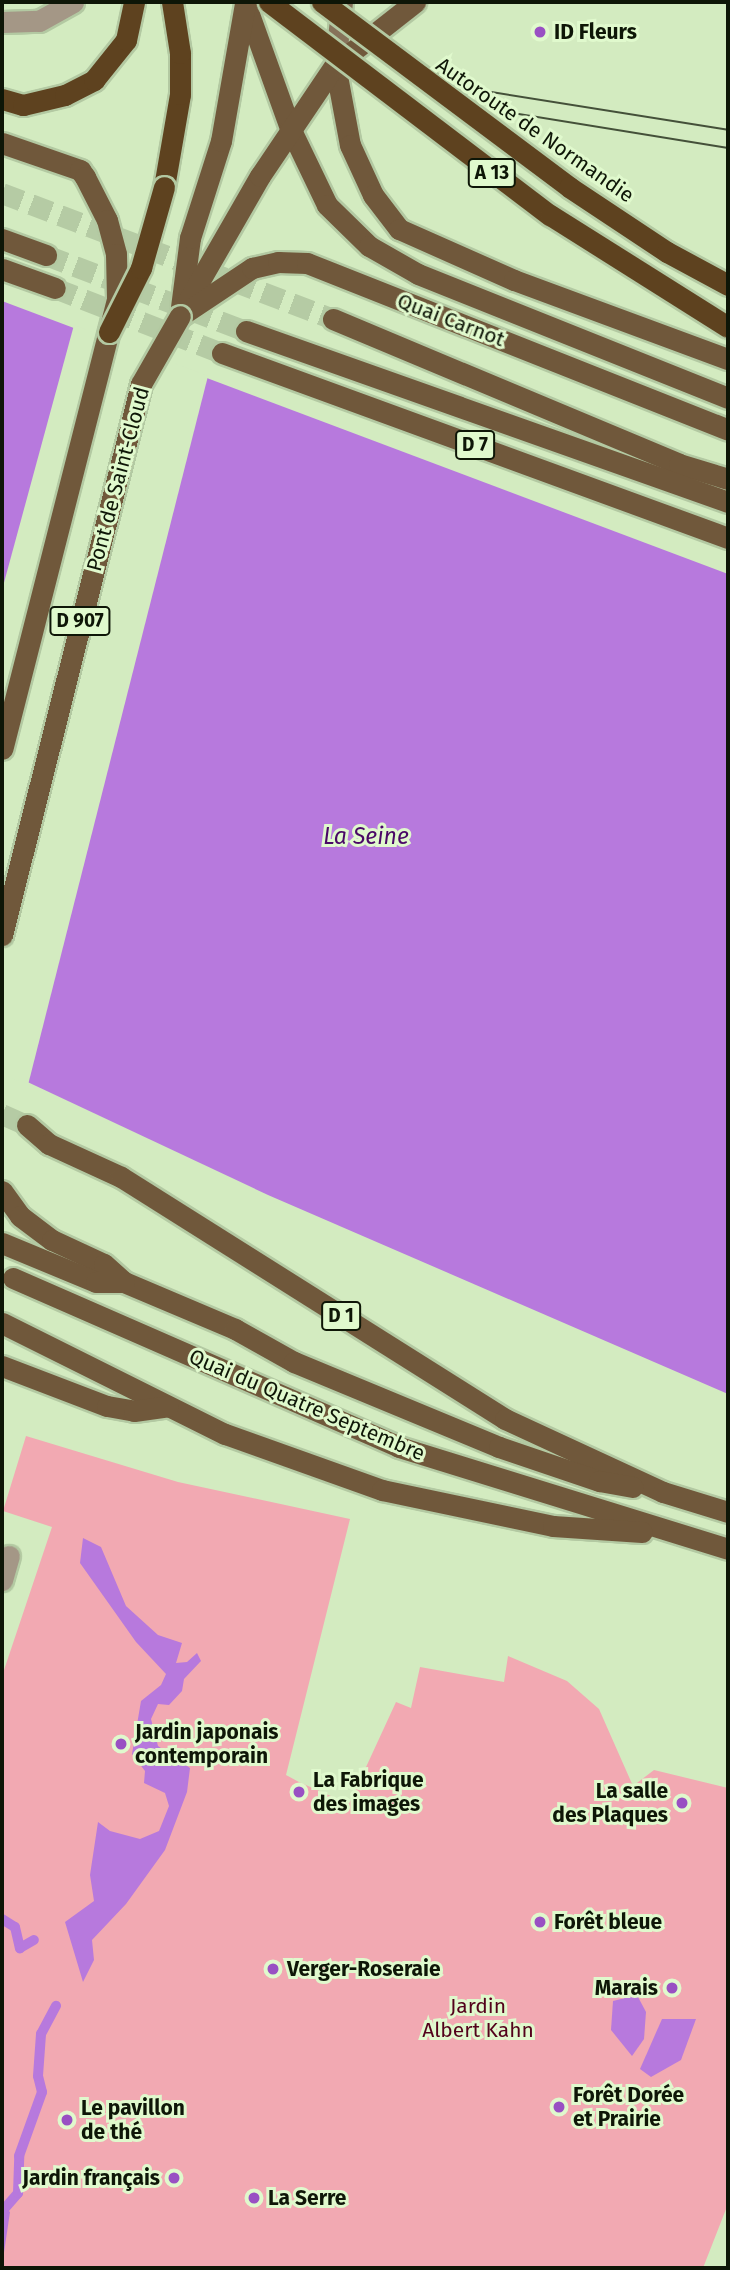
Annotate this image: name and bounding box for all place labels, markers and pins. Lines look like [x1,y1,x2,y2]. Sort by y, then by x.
place label: ID Fleurs [554,19,637,45]
marker: ID Fleurs [532,24,548,40]
place label: Jardin japonais contemporain [135,1719,278,1769]
marker: Jardin japonais contemporain [113,1736,129,1752]
place label: La Fabrique des images [313,1767,424,1817]
place label: La salle des Plaques [552,1778,668,1828]
marker: La Fabrique des images [291,1784,307,1800]
marker: La salle des Plaques [674,1795,690,1811]
place label: Forêt bleue [554,1909,662,1935]
marker: Forêt bleue [532,1914,548,1930]
place label: Verger-Roseraie [287,1956,441,1982]
marker: Verger-Roseraie [265,1961,281,1977]
place label: Marais [595,1975,658,2001]
marker: Marais [664,1980,680,1996]
place label: Forêt Dorée et Prairie [573,2082,684,2132]
place label: Le pavillon de thé [81,2095,185,2145]
marker: Forêt Dorée et Prairie [551,2099,567,2115]
marker: Le pavillon de thé [59,2112,75,2128]
place label: Jardin français [22,2165,160,2191]
marker: Jardin français [166,2170,182,2186]
place label: La Serre [268,2185,346,2211]
marker: La Serre [246,2190,262,2206]

